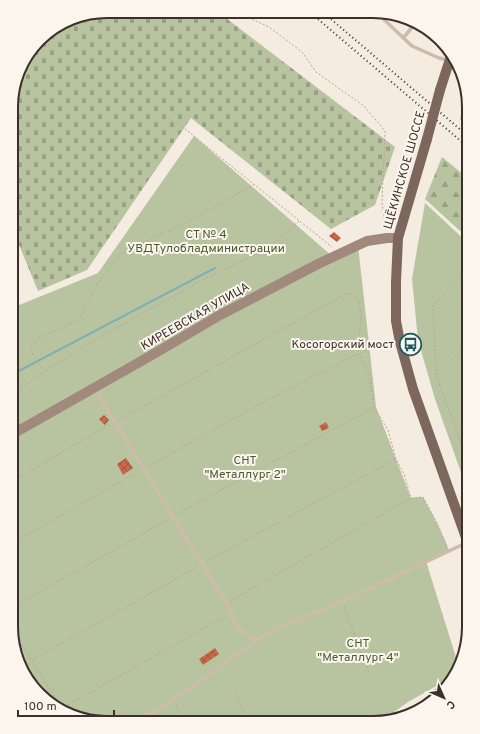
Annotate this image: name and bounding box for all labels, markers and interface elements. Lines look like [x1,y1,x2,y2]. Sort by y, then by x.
street label: ЩЁКИНСКОЕ ШОССЕ [380,109,430,231]
park label: СТ № 4 УВДТулобладминистрации [127,227,285,257]
street label: КИРЕЕВСКАЯ УЛИЦА [138,279,253,354]
bus stop icon: Косогорский мост [397,331,423,357]
place label: Косогорский мост [292,337,395,353]
park label: СНТ "Металлург 2" [204,453,286,483]
park label: СНТ "Металлург 4" [317,636,399,666]
north arrow [424,678,464,718]
scale bar [18,692,114,718]
text: С [443,697,458,712]
text: 100 m [24,699,57,715]

